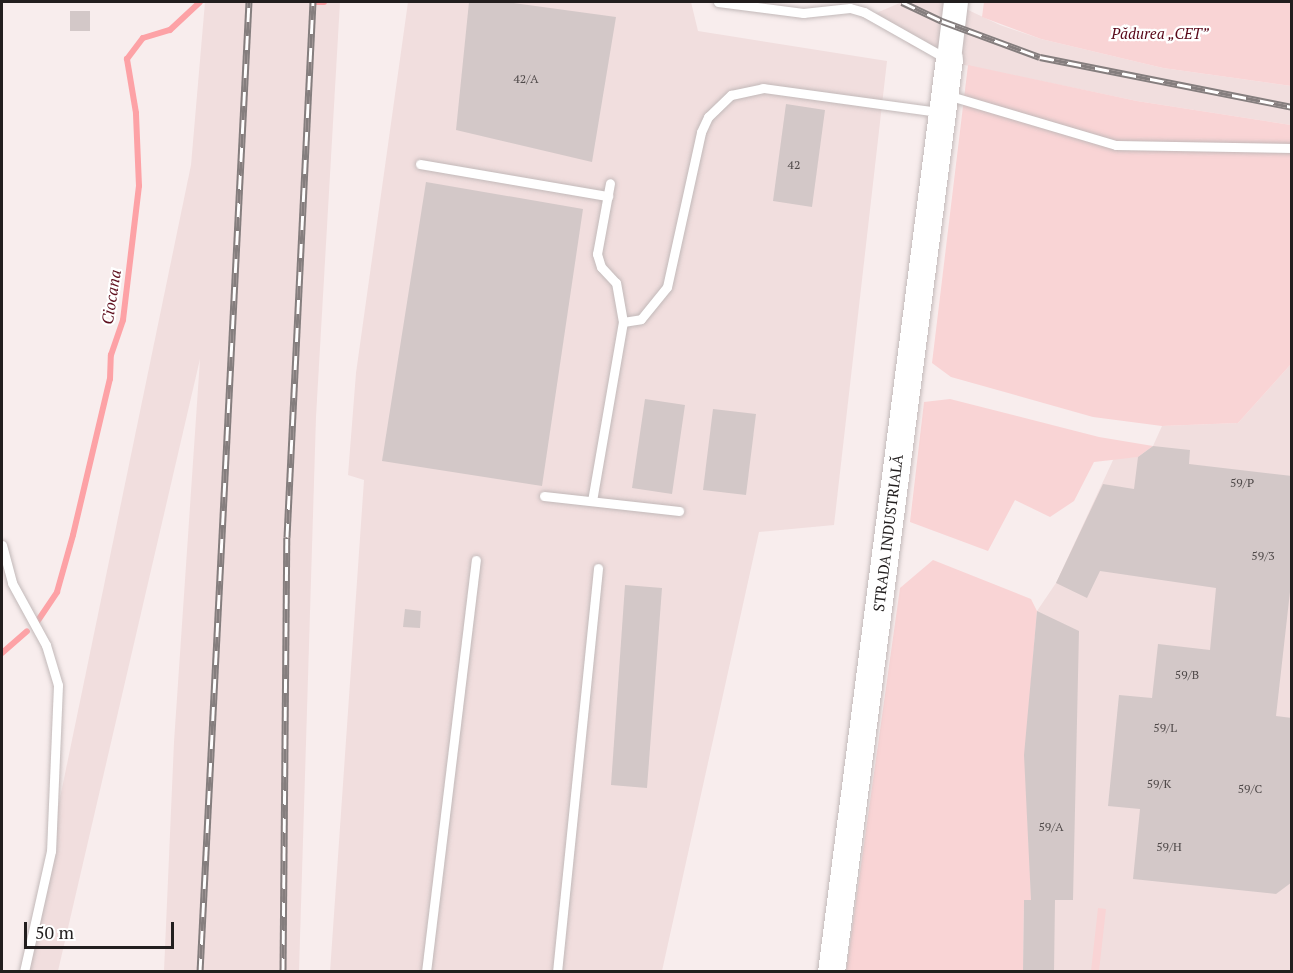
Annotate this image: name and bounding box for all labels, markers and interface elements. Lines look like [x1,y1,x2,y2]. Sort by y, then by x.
park label: Pădurea „CET” [1111,25,1209,43]
house number: 42/A [513,72,539,86]
house number: 42 [788,158,800,172]
water label: Ciocana [97,268,125,326]
street label: STRADA INDUSTRIALĂ [869,453,907,613]
house number: 59/P [1230,476,1254,490]
house number: 59/3 [1251,549,1275,563]
house number: 59/B [1175,668,1199,682]
house number: 59/L [1153,721,1177,735]
house number: 59/K [1147,777,1171,791]
house number: 59/C [1238,782,1262,796]
house number: 59/A [1038,820,1064,834]
house number: 59/H [1156,840,1182,854]
scale bar [27,910,177,948]
text: 50 m [35,920,74,944]

